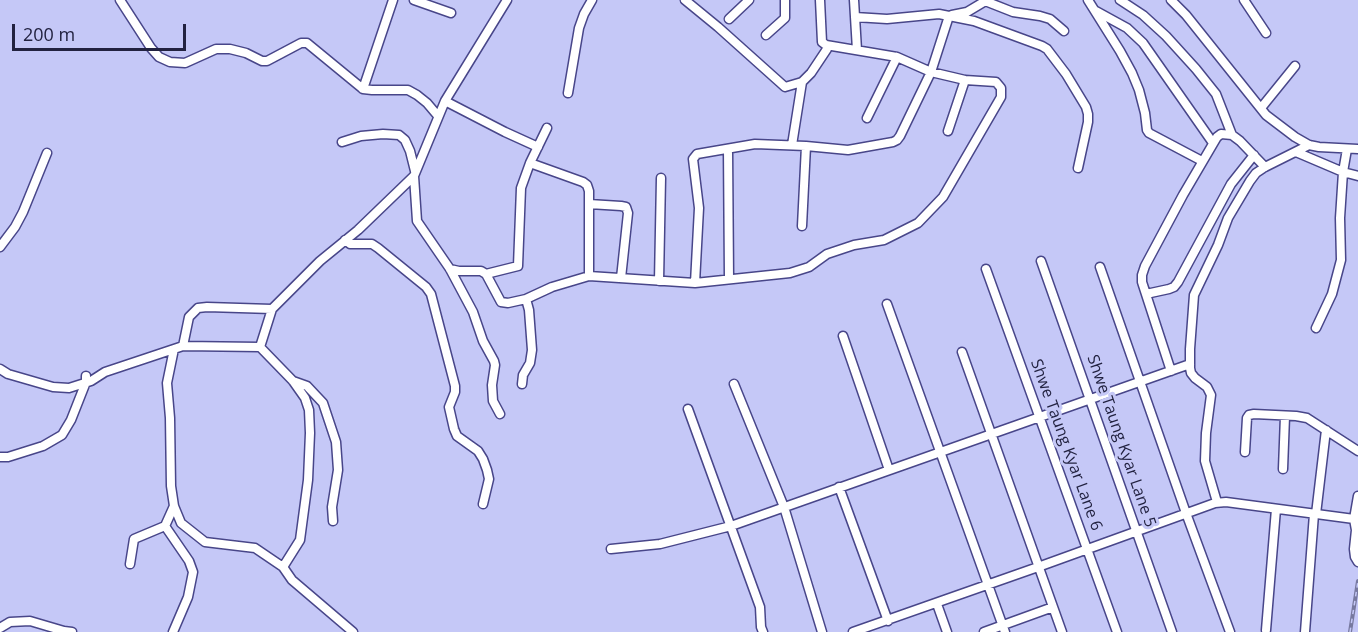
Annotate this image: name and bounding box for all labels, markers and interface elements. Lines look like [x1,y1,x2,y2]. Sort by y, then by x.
scale bar [15,12,189,50]
text: 200 m [23,22,75,46]
street label: Shwe Taung Kyar Lane 5 [1082,352,1160,530]
street label: Shwe Taung Kyar Lane 6 [1026,357,1106,533]

